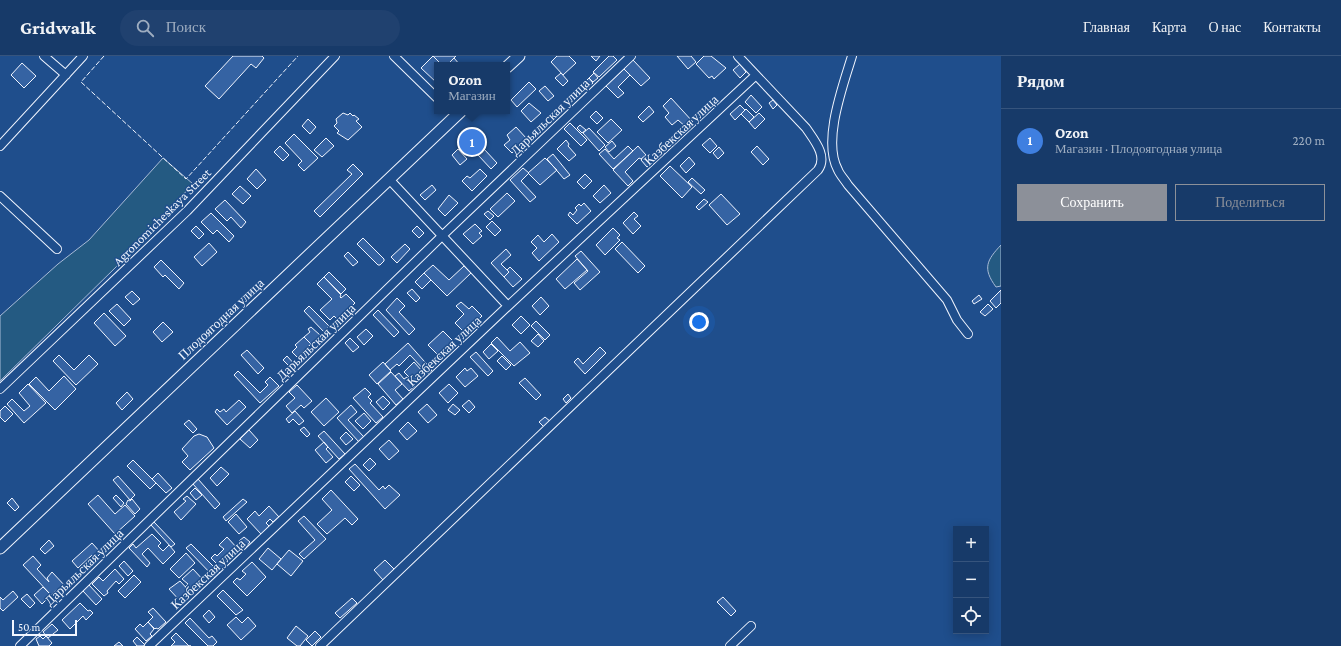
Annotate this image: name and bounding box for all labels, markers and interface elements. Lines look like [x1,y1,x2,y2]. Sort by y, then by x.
search box [120,10,400,46]
text: Gridwalk [20,17,96,38]
icon: search [134,17,156,39]
text: Поиск [166,19,206,35]
text: Главная [1083,19,1130,35]
text: Карта [1152,19,1187,35]
text: О нас [1209,19,1241,35]
text: Контакты [1263,19,1321,35]
popup [434,62,510,114]
text: Ozon [448,72,482,88]
text: Рядом [1017,72,1065,91]
street label: Дарьяльская улица [508,75,593,158]
text: Магазин [448,88,496,103]
street label: Казбекская улица [641,92,721,168]
text: Ozon [1055,125,1089,141]
pin: 1 [459,127,485,157]
text: 1 [1028,133,1032,148]
text: 220 m [1292,133,1325,148]
text: Магазин · Плодоягодная улица [1055,141,1222,156]
street label: Agronomicheskaya Street [110,165,214,269]
button: Сохранить [1017,184,1167,221]
button: Поделиться [1175,184,1325,221]
street label: Плодоягодная улица [175,275,267,363]
street label: Дарьяльская улица [274,300,359,383]
your location [689,312,709,332]
street label: Казбекская улица [404,313,484,389]
street label: Дарьяльская улица [42,525,127,608]
map controls [953,526,989,634]
button: + [953,526,989,562]
street label: Казбекская улица [168,536,248,612]
button: − [953,562,989,598]
button: locate [953,598,989,634]
scale bar [12,618,77,637]
text: 50 m [18,621,40,633]

